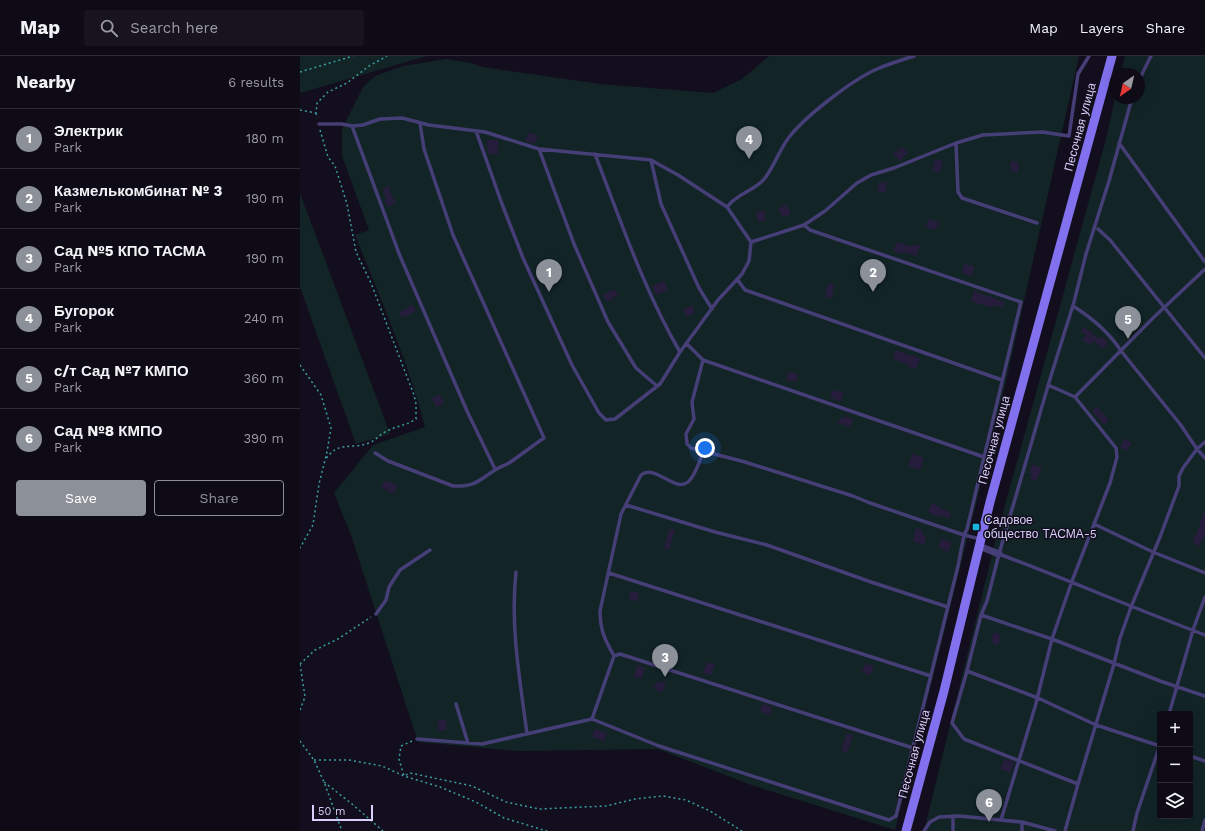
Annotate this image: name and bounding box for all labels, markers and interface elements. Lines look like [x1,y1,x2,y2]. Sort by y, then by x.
search box [84,10,364,46]
text: Map [20,16,60,39]
icon: search [98,17,120,39]
text: Search here [130,19,218,37]
text: Map [1029,20,1058,36]
text: Layers [1080,20,1124,36]
text: Share [1146,20,1185,36]
north arrow [1109,68,1145,104]
text: Nearby [16,72,75,92]
text: 6 results [228,75,284,90]
street label: Песочная улица [1061,81,1099,173]
text: Электрик [54,122,123,140]
pin: 4 [736,126,762,159]
text: 1 [26,131,32,146]
text: 180 m [246,131,284,146]
text: Park [54,140,82,155]
text: Казмелькомбинат № 3 [54,182,222,200]
text: 2 [25,191,33,206]
text: 190 m [246,191,284,206]
text: Park [54,200,82,215]
text: Сад №5 КПО ТАСМА [54,242,206,260]
text: 3 [25,251,33,266]
text: 190 m [246,251,284,266]
pin: 1 [536,259,562,292]
pin: 2 [860,259,886,292]
text: Park [54,260,82,275]
text: Бугорок [54,302,114,320]
pin: 5 [1115,306,1141,339]
text: 4 [25,311,33,326]
text: 240 m [244,311,284,326]
text: Park [54,320,82,335]
text: с/т Сад №7 КМПО [54,362,189,380]
text: 5 [25,371,33,386]
text: 360 m [244,371,284,386]
text: Park [54,380,82,395]
street label: Песочная улица [975,394,1013,486]
text: Сад №8 КМПО [54,422,162,440]
text: 6 [25,431,33,446]
text: 390 m [243,431,284,446]
your location [695,438,715,458]
text: Park [54,440,82,455]
button: Save [16,480,146,516]
button: Share [154,480,284,516]
place label: Садовое общество ТАСМА-5 [984,513,1097,541]
marker: Садовое общество ТАСМА-5 [971,522,981,532]
pin: 3 [652,644,678,677]
street label: Песочная улица [895,708,933,800]
map controls [1157,711,1193,819]
button: + [1157,711,1193,747]
button: − [1157,747,1193,783]
button: layers [1157,783,1193,819]
pin: 6 [976,789,1002,822]
scale bar [312,803,373,822]
text: 50 m [318,805,345,818]

